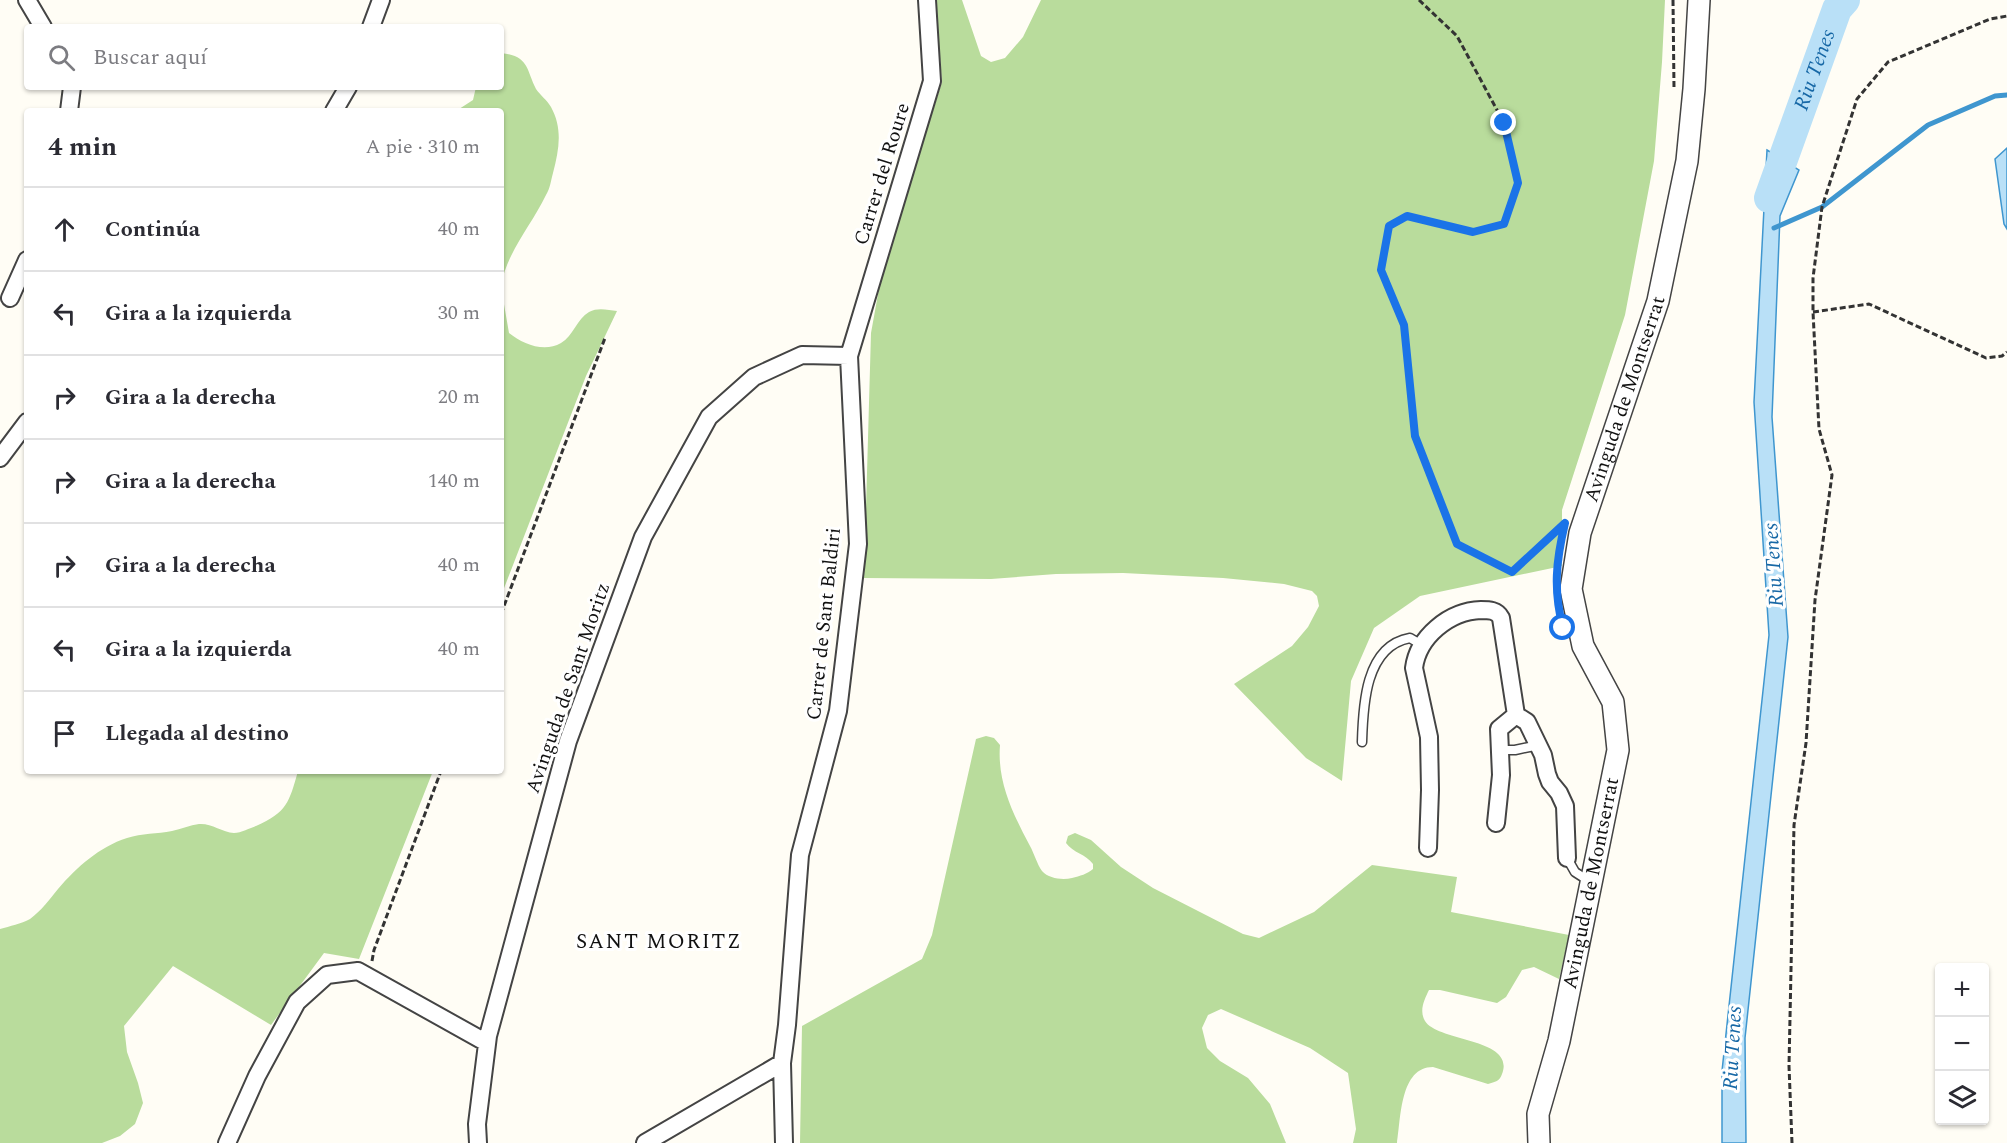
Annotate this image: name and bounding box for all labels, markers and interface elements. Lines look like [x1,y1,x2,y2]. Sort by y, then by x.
search box [24,24,504,90]
water label: Riu Tenes [1786,24,1845,115]
icon: search [45,41,78,74]
text: Buscar aquí [93,41,207,74]
street label: Carrer del Roure [846,99,918,249]
route end [1490,109,1516,135]
text: 4 min [48,127,117,167]
text: A pie · 310 m [366,132,480,162]
icon: ahead [48,213,81,246]
text: Continúa [105,213,200,246]
text: 40 m [438,214,480,244]
street label: Avinguda de Montserrat [1576,294,1674,506]
icon: left [48,297,81,330]
text: Gira a la izquierda [105,297,292,330]
text: 30 m [438,298,480,328]
icon: right [48,381,81,414]
text: Gira a la derecha [105,381,276,414]
text: 20 m [438,382,480,412]
icon: right [48,465,81,498]
text: Gira a la derecha [105,465,276,498]
text: 140 m [428,466,480,496]
water label: Riu Tenes [1755,521,1793,608]
street label: Carrer de Sant Baldiri [799,526,849,722]
icon: right [48,549,81,582]
text: Gira a la derecha [105,549,276,582]
text: 40 m [438,550,480,580]
street label: Avinguda de Sant Moritz [518,579,618,797]
route start [1549,614,1575,640]
icon: left [48,633,81,666]
text: Gira a la izquierda [105,633,292,666]
text: 40 m [438,634,480,664]
icon: arrive [48,717,81,750]
text: Llegada al destino [105,717,289,750]
street label: Avinguda de Montserrat [1555,775,1627,992]
district label: SANT MORITZ [576,926,742,958]
map controls [1935,963,1989,1125]
button: + [1935,963,1989,1017]
water label: Riu Tenes [1715,1005,1751,1091]
button: − [1935,1017,1989,1071]
button: layers [1935,1071,1989,1125]

